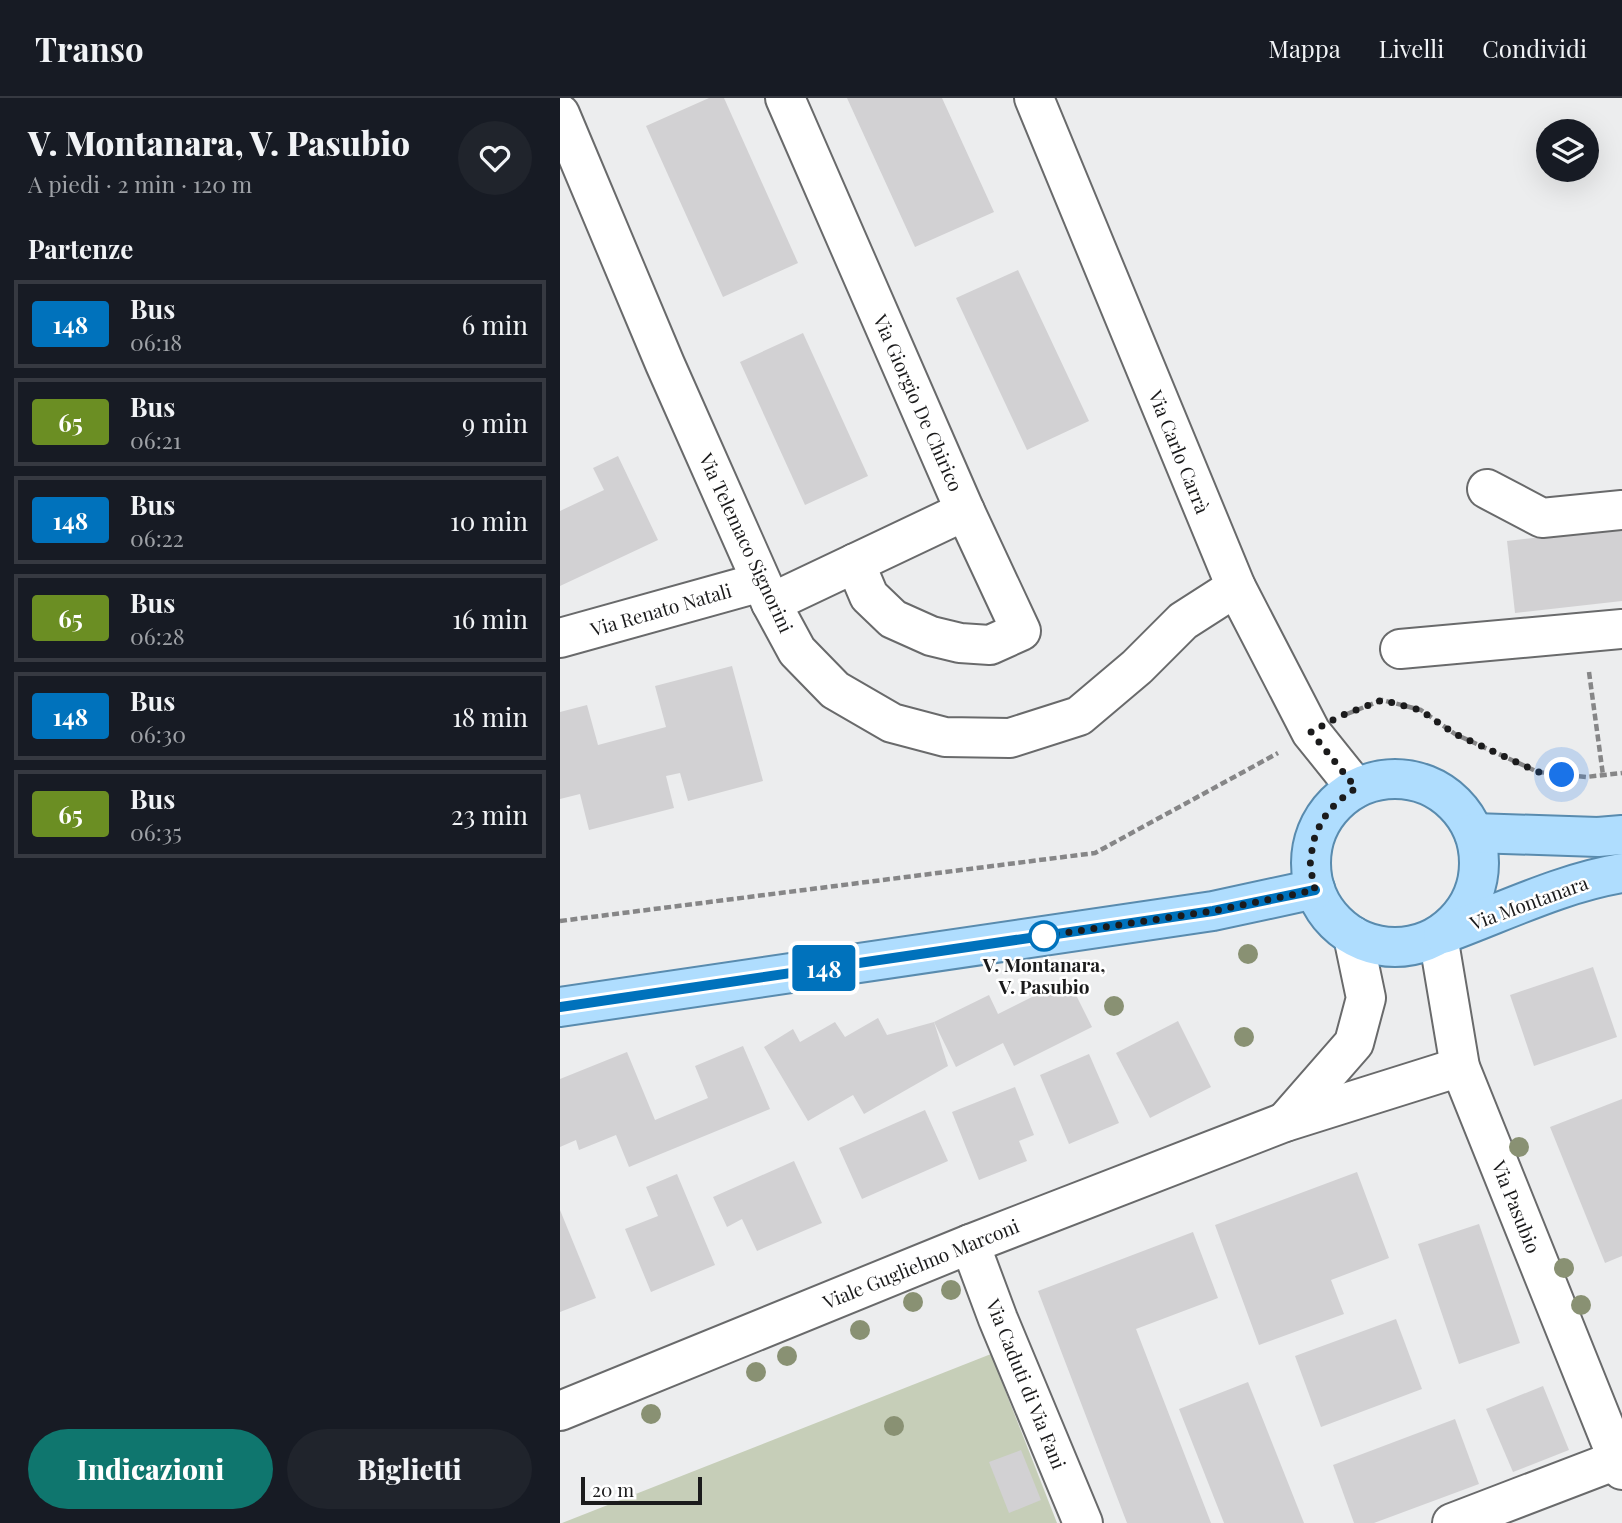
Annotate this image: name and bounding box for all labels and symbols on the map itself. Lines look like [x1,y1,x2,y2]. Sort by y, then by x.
street label: Via Giorgio De Chirico [868,309,970,495]
street label: Via Carlo Carrà [1143,385,1217,518]
street label: Via Telemaco Signorini [693,448,800,637]
street label: Via Renato Natali [586,576,735,642]
your location [1544,757,1579,792]
street label: Via Montanara [1465,868,1592,936]
marker: V. Montanara, V. Pasubio [1029,921,1059,951]
line badge: 148 [784,945,864,991]
place label: V. Montanara, V. Pasubio [982,951,1105,999]
street label: Via Pasubio [1486,1156,1547,1257]
street label: Viale Guglielmo Marconi [818,1212,1023,1315]
street label: Via Caduti di Via Fani [981,1294,1073,1473]
scale bar [581,1474,702,1506]

